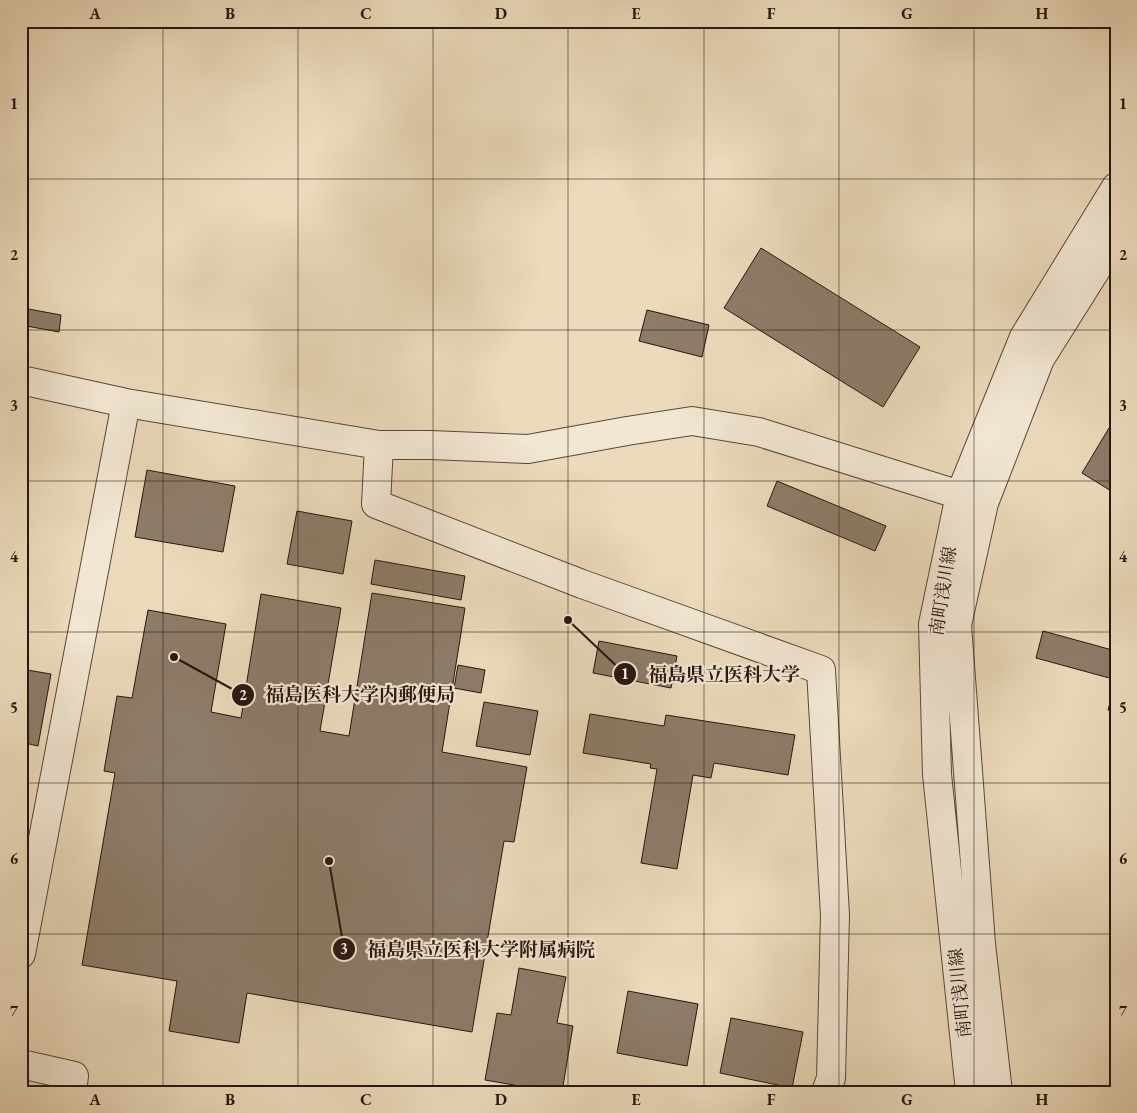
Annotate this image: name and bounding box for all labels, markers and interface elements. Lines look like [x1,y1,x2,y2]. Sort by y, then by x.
text: A [88,3,101,24]
text: B [225,3,235,24]
text: C [360,3,372,24]
text: D [495,3,507,24]
text: E [631,3,641,24]
text: F [767,3,776,24]
text: G [901,3,913,24]
text: H [1036,3,1049,24]
text: 1 [10,93,18,114]
text: 1 [1119,93,1127,114]
text: 2 [10,244,19,265]
text: 2 [1119,244,1128,265]
text: 3 [10,395,18,416]
text: 3 [1119,395,1127,416]
street label: 南町浅川線 [924,545,961,637]
text: 4 [10,546,19,567]
text: 4 [1119,546,1128,567]
callout: 福島県立医科大学 [613,657,810,691]
text: 福島県立医科大学 [648,662,800,687]
text: 1 [621,664,629,683]
callout: 福島医科大学内郵便局 [230,678,465,712]
text: 福島医科大学内郵便局 [265,682,455,707]
text: 2 [239,685,247,704]
text: 5 [10,697,18,718]
text: 5 [1119,697,1127,718]
text: 6 [10,848,19,869]
text: 6 [1119,848,1128,869]
callout: 福島県立医科大学附属病院 [332,932,605,966]
text: 福島県立医科大学附属病院 [367,937,595,962]
text: 3 [340,939,348,958]
street label: 南町浅川線 [943,947,976,1039]
text: 7 [10,1000,19,1021]
text: 7 [1119,1000,1128,1021]
text: A [88,1089,101,1110]
text: B [225,1089,235,1110]
text: C [360,1089,372,1110]
text: D [495,1089,507,1110]
text: E [631,1089,641,1110]
text: F [767,1089,776,1110]
text: G [901,1089,913,1110]
text: H [1036,1089,1049,1110]

